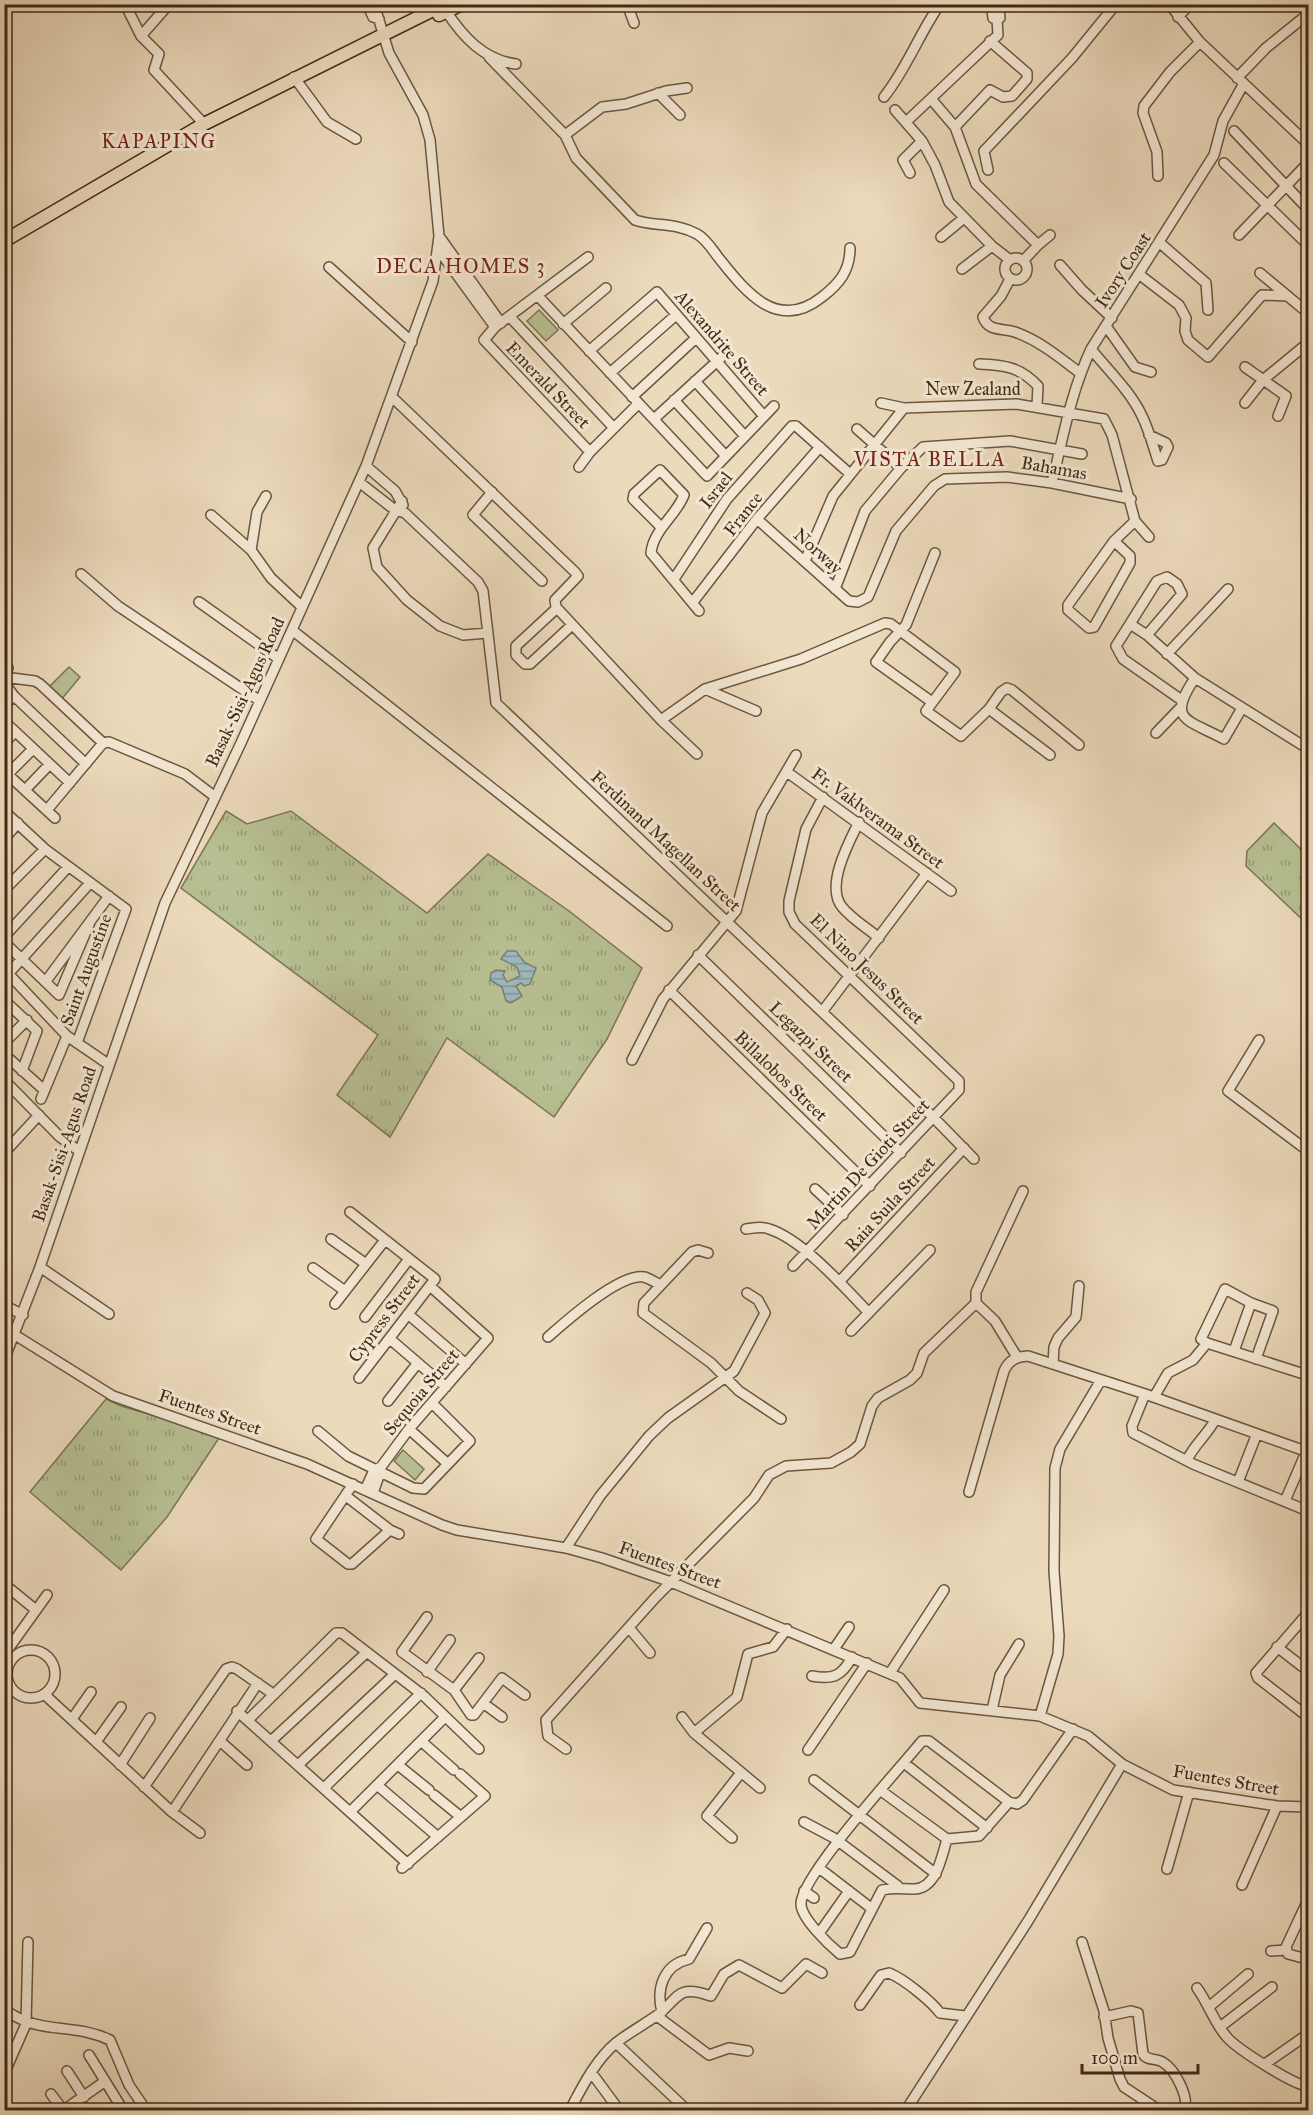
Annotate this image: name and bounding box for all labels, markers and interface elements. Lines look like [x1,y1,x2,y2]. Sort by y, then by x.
district label: KAPAPING [101,129,217,153]
street label: Ivory Coast [1090,227,1156,312]
district label: DECA HOMES 3 [376,254,546,278]
street label: Alexandrite Street [669,285,774,401]
street label: Emerald Street [501,337,595,433]
street label: New Zealand [925,378,1021,400]
district label: VISTA BELLA [853,447,1006,471]
street label: Bahamas [1019,451,1089,485]
street label: Israel [695,467,737,513]
street label: France [719,487,767,541]
street label: Norway [789,523,848,579]
street label: Basak-Sisi-Agus Road [201,614,290,771]
street label: Fr. Vaklverama Street [807,762,949,874]
street label: Ferdinand Magellan Street [586,766,746,917]
street label: El Nino Jesus Street [805,909,929,1030]
street label: Saint Augustine [56,911,117,1029]
street label: Legazpi Street [764,997,858,1088]
street label: Billalobos Street [730,1026,833,1126]
street label: Basak-Sisi-Agus Road [27,1063,102,1225]
street label: Martin De Gioti Street [802,1094,935,1234]
street label: Raia Suila Street [840,1151,940,1256]
street label: Cypress Street [343,1269,425,1367]
street label: Sequoia Street [378,1344,465,1440]
street label: Fuentes Street [156,1384,265,1440]
street label: Fuentes Street [616,1536,725,1594]
street label: Fuentes Street [1171,1760,1281,1800]
scale bar [1082,2037,1198,2075]
text: 100 m [1091,2047,1138,2069]

